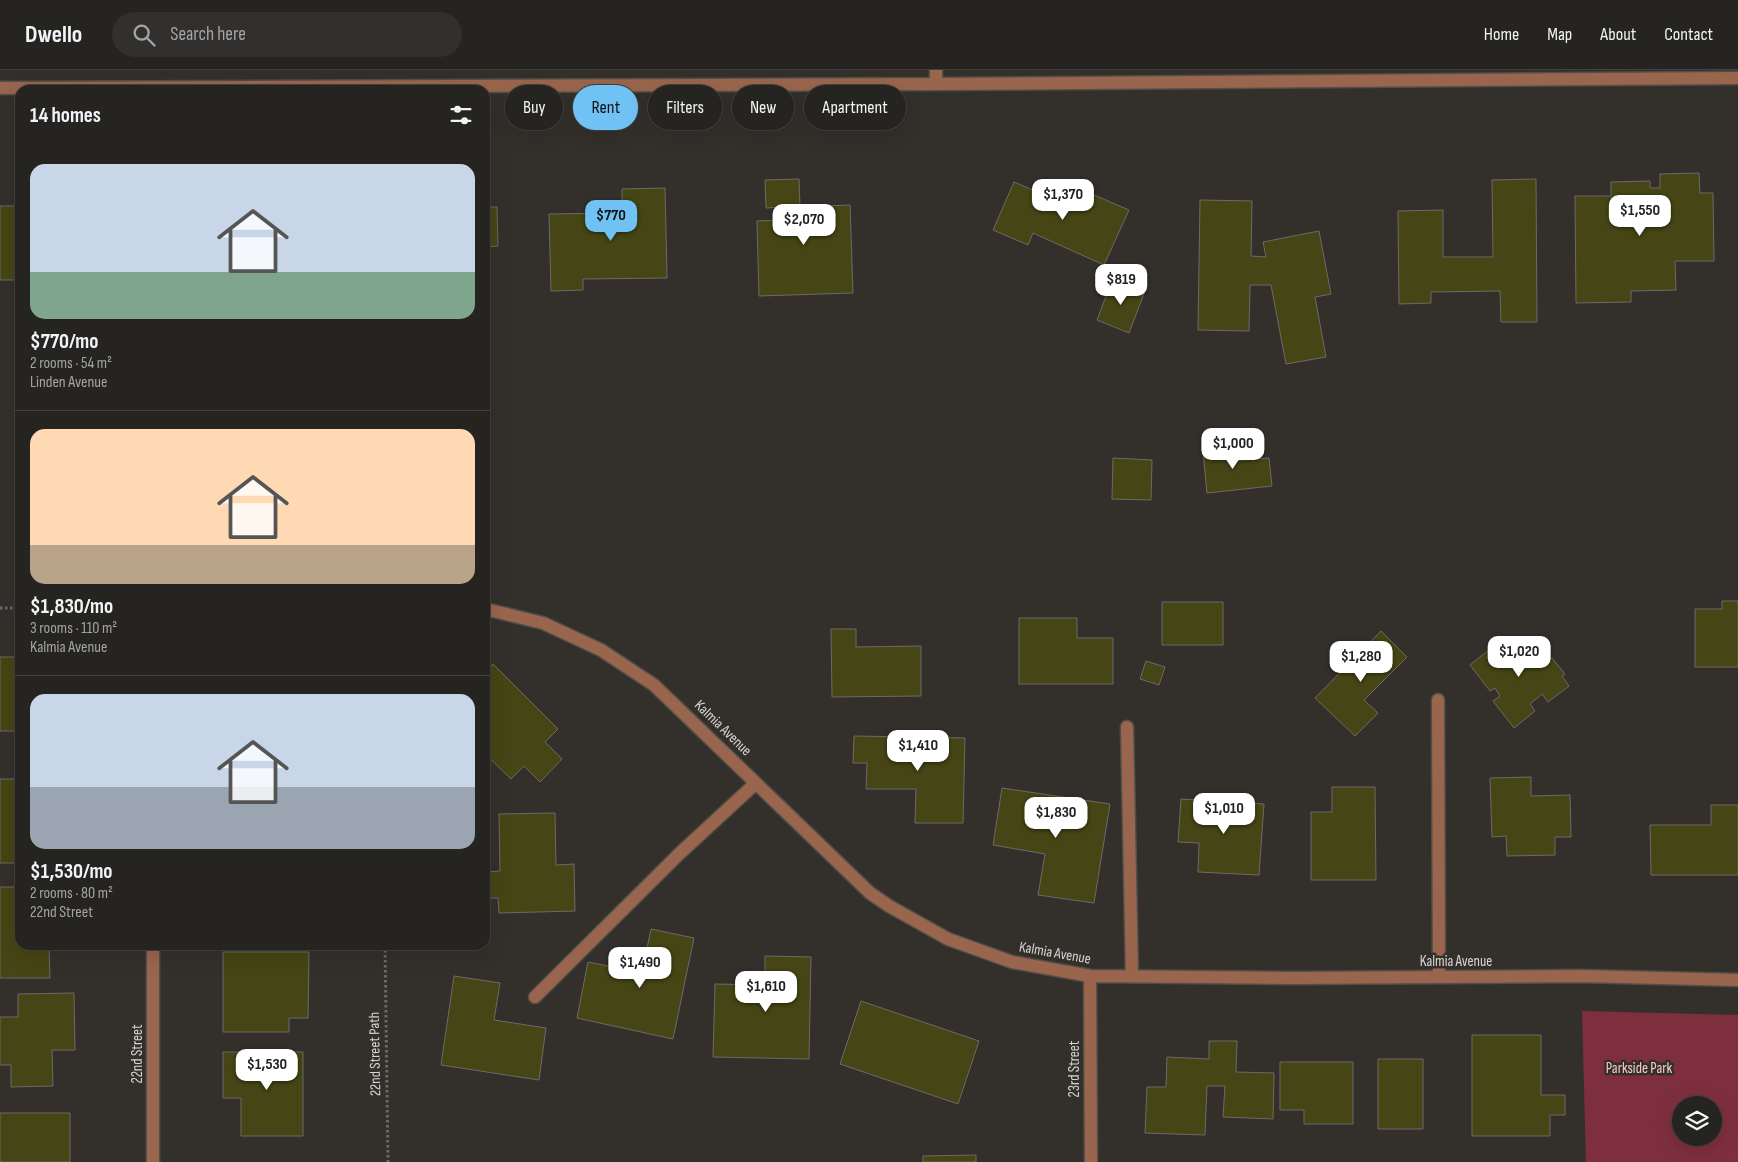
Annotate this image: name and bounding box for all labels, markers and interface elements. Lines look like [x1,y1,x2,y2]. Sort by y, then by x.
search box [112,12,462,57]
text: Dwello [25,20,82,49]
icon: search [130,21,158,49]
text: Search here [170,23,246,46]
text: Home [1484,24,1519,45]
text: Map [1547,24,1572,45]
text: About [1600,24,1636,45]
text: Contact [1664,24,1713,45]
chip: Buy [505,85,563,130]
chip: Rent [573,85,638,130]
chip: Filters [648,85,722,130]
chip: New [732,85,794,130]
chip: Apartment [804,85,906,130]
icon: filters [447,101,475,129]
text: 14 homes [30,103,101,128]
pin: $1,370 [1022,178,1104,221]
text: $1,370 [1043,185,1083,204]
pin: $1,550 [1599,194,1681,237]
icon: home [208,196,298,286]
pin: $770 [581,200,641,242]
text: $1,550 [1620,201,1660,220]
pin: $2,070 [763,204,845,246]
text: $770 [596,206,626,225]
text: $2,070 [784,210,824,229]
pin: $819 [1091,264,1151,306]
text: $819 [1106,270,1136,289]
text: $770/mo [30,329,98,354]
text: 2 rooms · 54 m² [30,354,112,373]
text: Linden Avenue [30,373,107,392]
pin: $1,000 [1192,428,1274,470]
text: $1,000 [1212,434,1254,453]
icon: home [208,462,298,552]
text: $1,830/mo [30,594,113,619]
text: 3 rooms · 110 m² [30,619,117,638]
pin: $1,020 [1478,636,1560,678]
text: Kalmia Avenue [30,638,107,657]
pin: $1,280 [1320,640,1402,683]
text: $1,020 [1499,642,1539,661]
text: $1,280 [1341,647,1381,666]
street label: Kalmia Avenue [690,696,756,760]
icon: home [208,727,298,817]
pin: $1,410 [877,730,959,772]
text: $1,410 [898,736,938,755]
pin: $1,010 [1183,792,1265,835]
pin: $1,830 [1015,796,1097,839]
text: $1,010 [1204,799,1244,818]
text: $1,830 [1036,803,1076,822]
text: $1,530/mo [30,859,112,884]
text: 2 rooms · 80 m² [30,884,113,903]
text: 22nd Street [30,903,93,922]
street label: Kalmia Avenue [1018,937,1092,969]
pin: $1,490 [599,946,681,989]
street label: Kalmia Avenue [1420,952,1492,971]
text: $1,490 [619,953,661,972]
pin: $1,610 [725,970,807,1013]
text: $1,610 [746,977,786,996]
street label: 22nd Street Path [365,1012,385,1096]
street label: 22nd Street [128,1024,147,1084]
street label: 23rd Street [1065,1040,1084,1097]
pin: $1,530 [226,1048,308,1091]
text: $1,530 [247,1055,287,1074]
park label: Parkside Park [1606,1059,1673,1078]
map controls [1672,1096,1722,1146]
button: layers [1672,1096,1722,1146]

